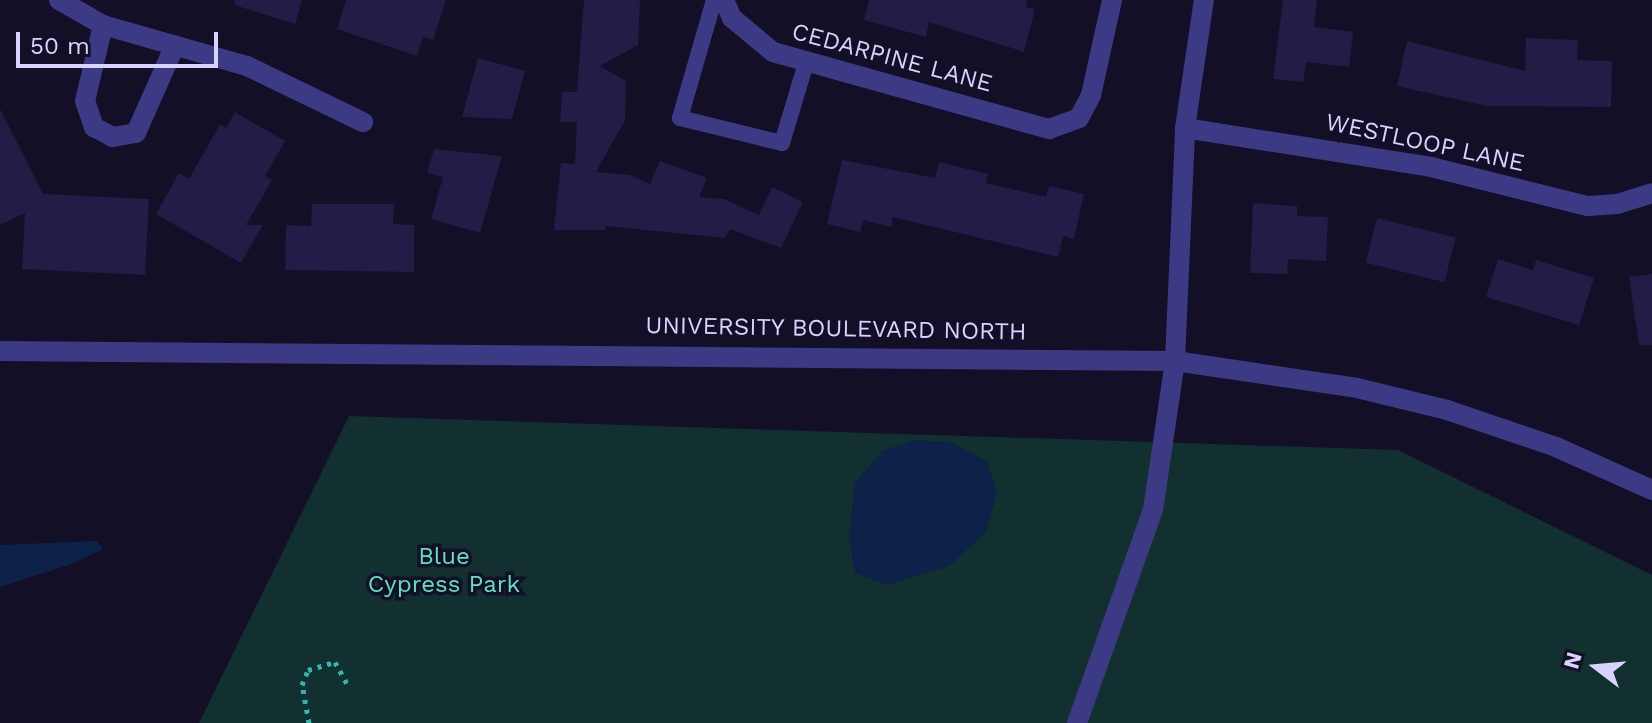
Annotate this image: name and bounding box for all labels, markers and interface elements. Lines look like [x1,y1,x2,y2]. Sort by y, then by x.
scale bar [20,16,222,66]
street label: CEDARPINE LANE [789,17,995,99]
text: 50 m [30,32,90,60]
street label: WESTLOOP LANE [1323,108,1527,178]
street label: UNIVERSITY BOULEVARD NORTH [645,311,1027,347]
park label: Blue Cypress Park [368,543,520,599]
north arrow [1556,627,1636,707]
text: N [1558,649,1587,672]

